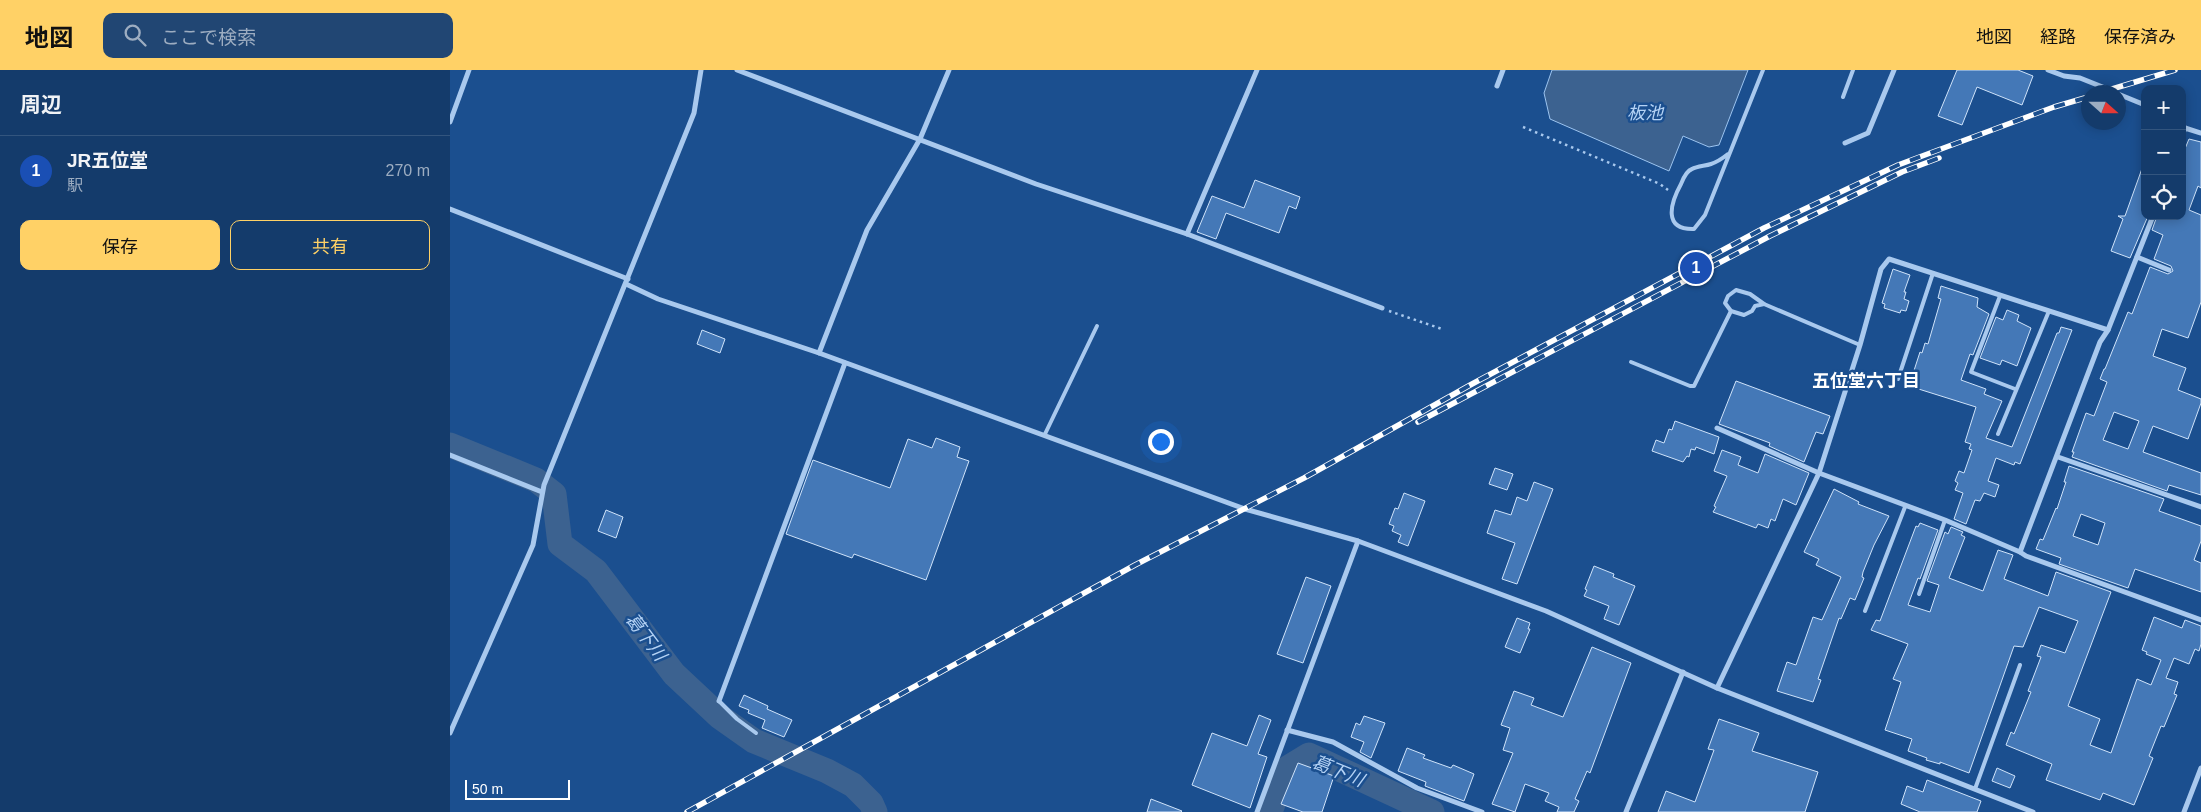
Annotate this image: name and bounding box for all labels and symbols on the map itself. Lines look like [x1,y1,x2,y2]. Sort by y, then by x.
north arrow [2081,85,2126,130]
water label: 板池 [1627,103,1665,123]
pin: 1 [1680,249,1712,287]
district label: 五位堂六丁目 [1812,371,1920,391]
your location [1148,429,1174,455]
water label: 葛下川 [622,609,671,666]
water label: 葛下川 [1309,752,1369,791]
scale bar [465,777,570,800]

